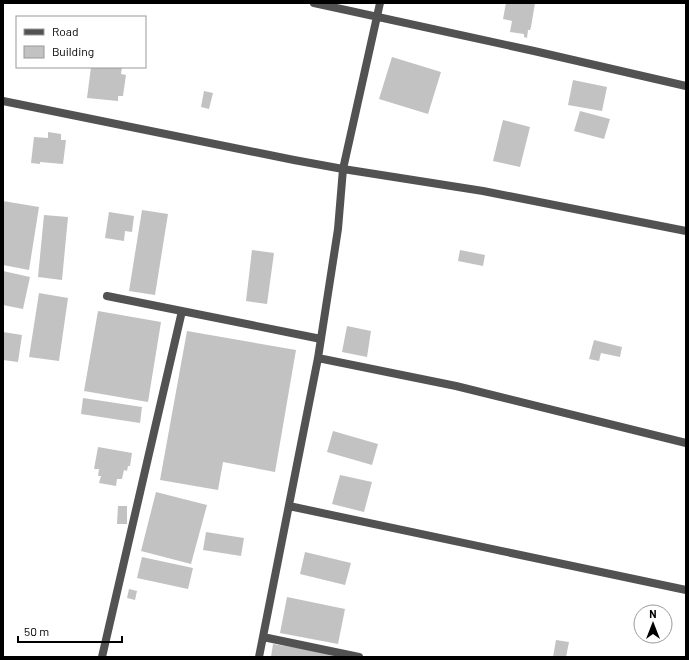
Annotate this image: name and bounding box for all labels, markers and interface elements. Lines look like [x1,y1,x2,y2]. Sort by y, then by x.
legend [16,16,146,68]
text: Road [52,24,79,38]
text: Building [52,44,94,58]
north arrow [633,604,673,644]
text: N [649,607,657,620]
scale bar [18,618,122,644]
text: 50 m [24,624,49,638]

